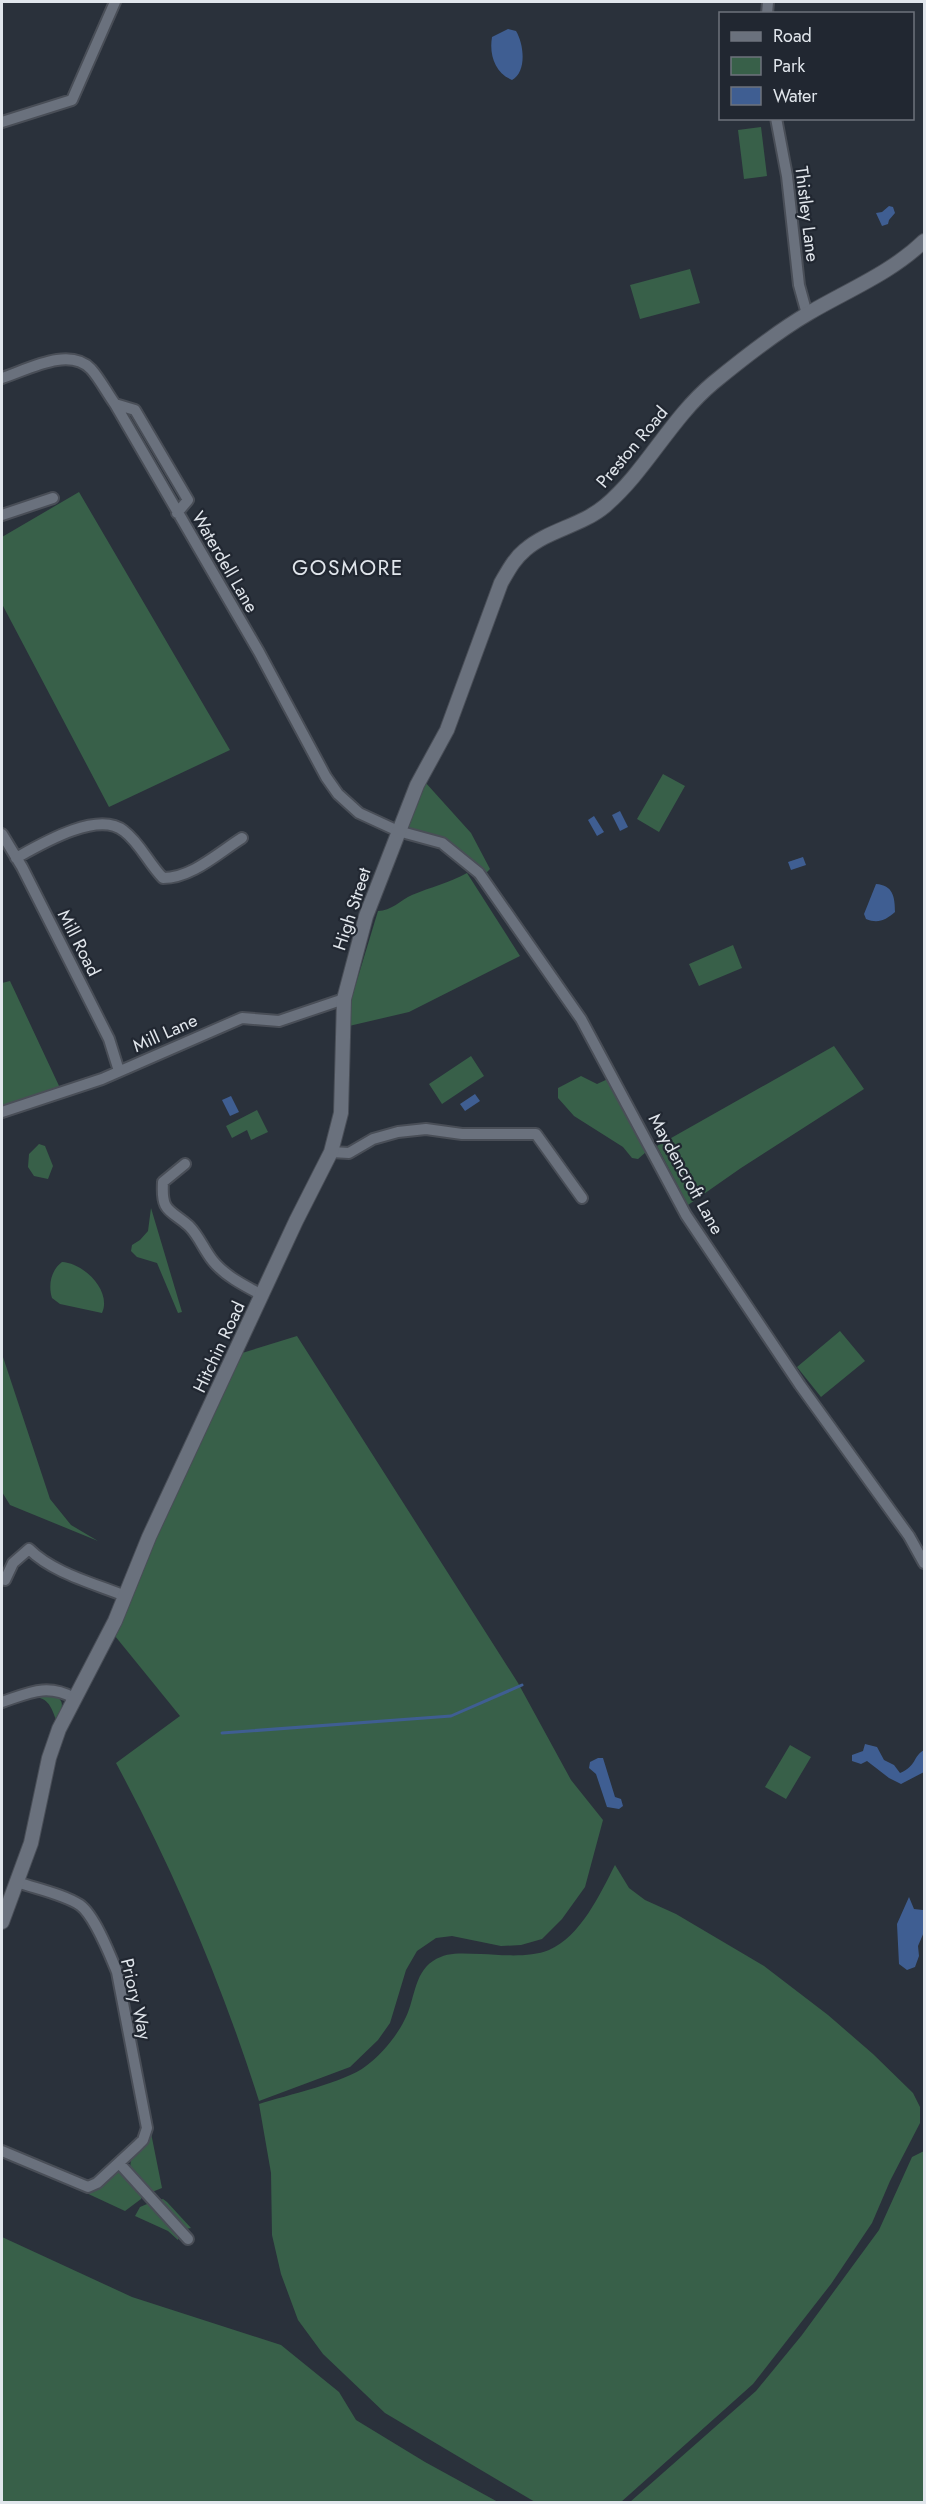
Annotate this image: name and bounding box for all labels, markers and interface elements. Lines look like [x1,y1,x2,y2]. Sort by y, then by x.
legend [719,12,914,120]
text: Road [773,23,812,49]
text: Park [773,53,805,79]
text: Water [773,83,818,109]
street label: Thistley Lane [788,165,826,263]
street label: Preston Road [590,400,674,494]
street label: Waterdell Lane [185,507,265,617]
district label: GOSMORE [292,553,404,583]
street label: High Street [326,864,378,954]
street label: Mill Road [51,905,107,981]
street label: Mill Lane [128,1007,202,1059]
street label: Maydencroft Lane [642,1109,730,1239]
street label: Hitchin Road [186,1297,252,1397]
street label: Priory Way [114,1956,158,2042]

